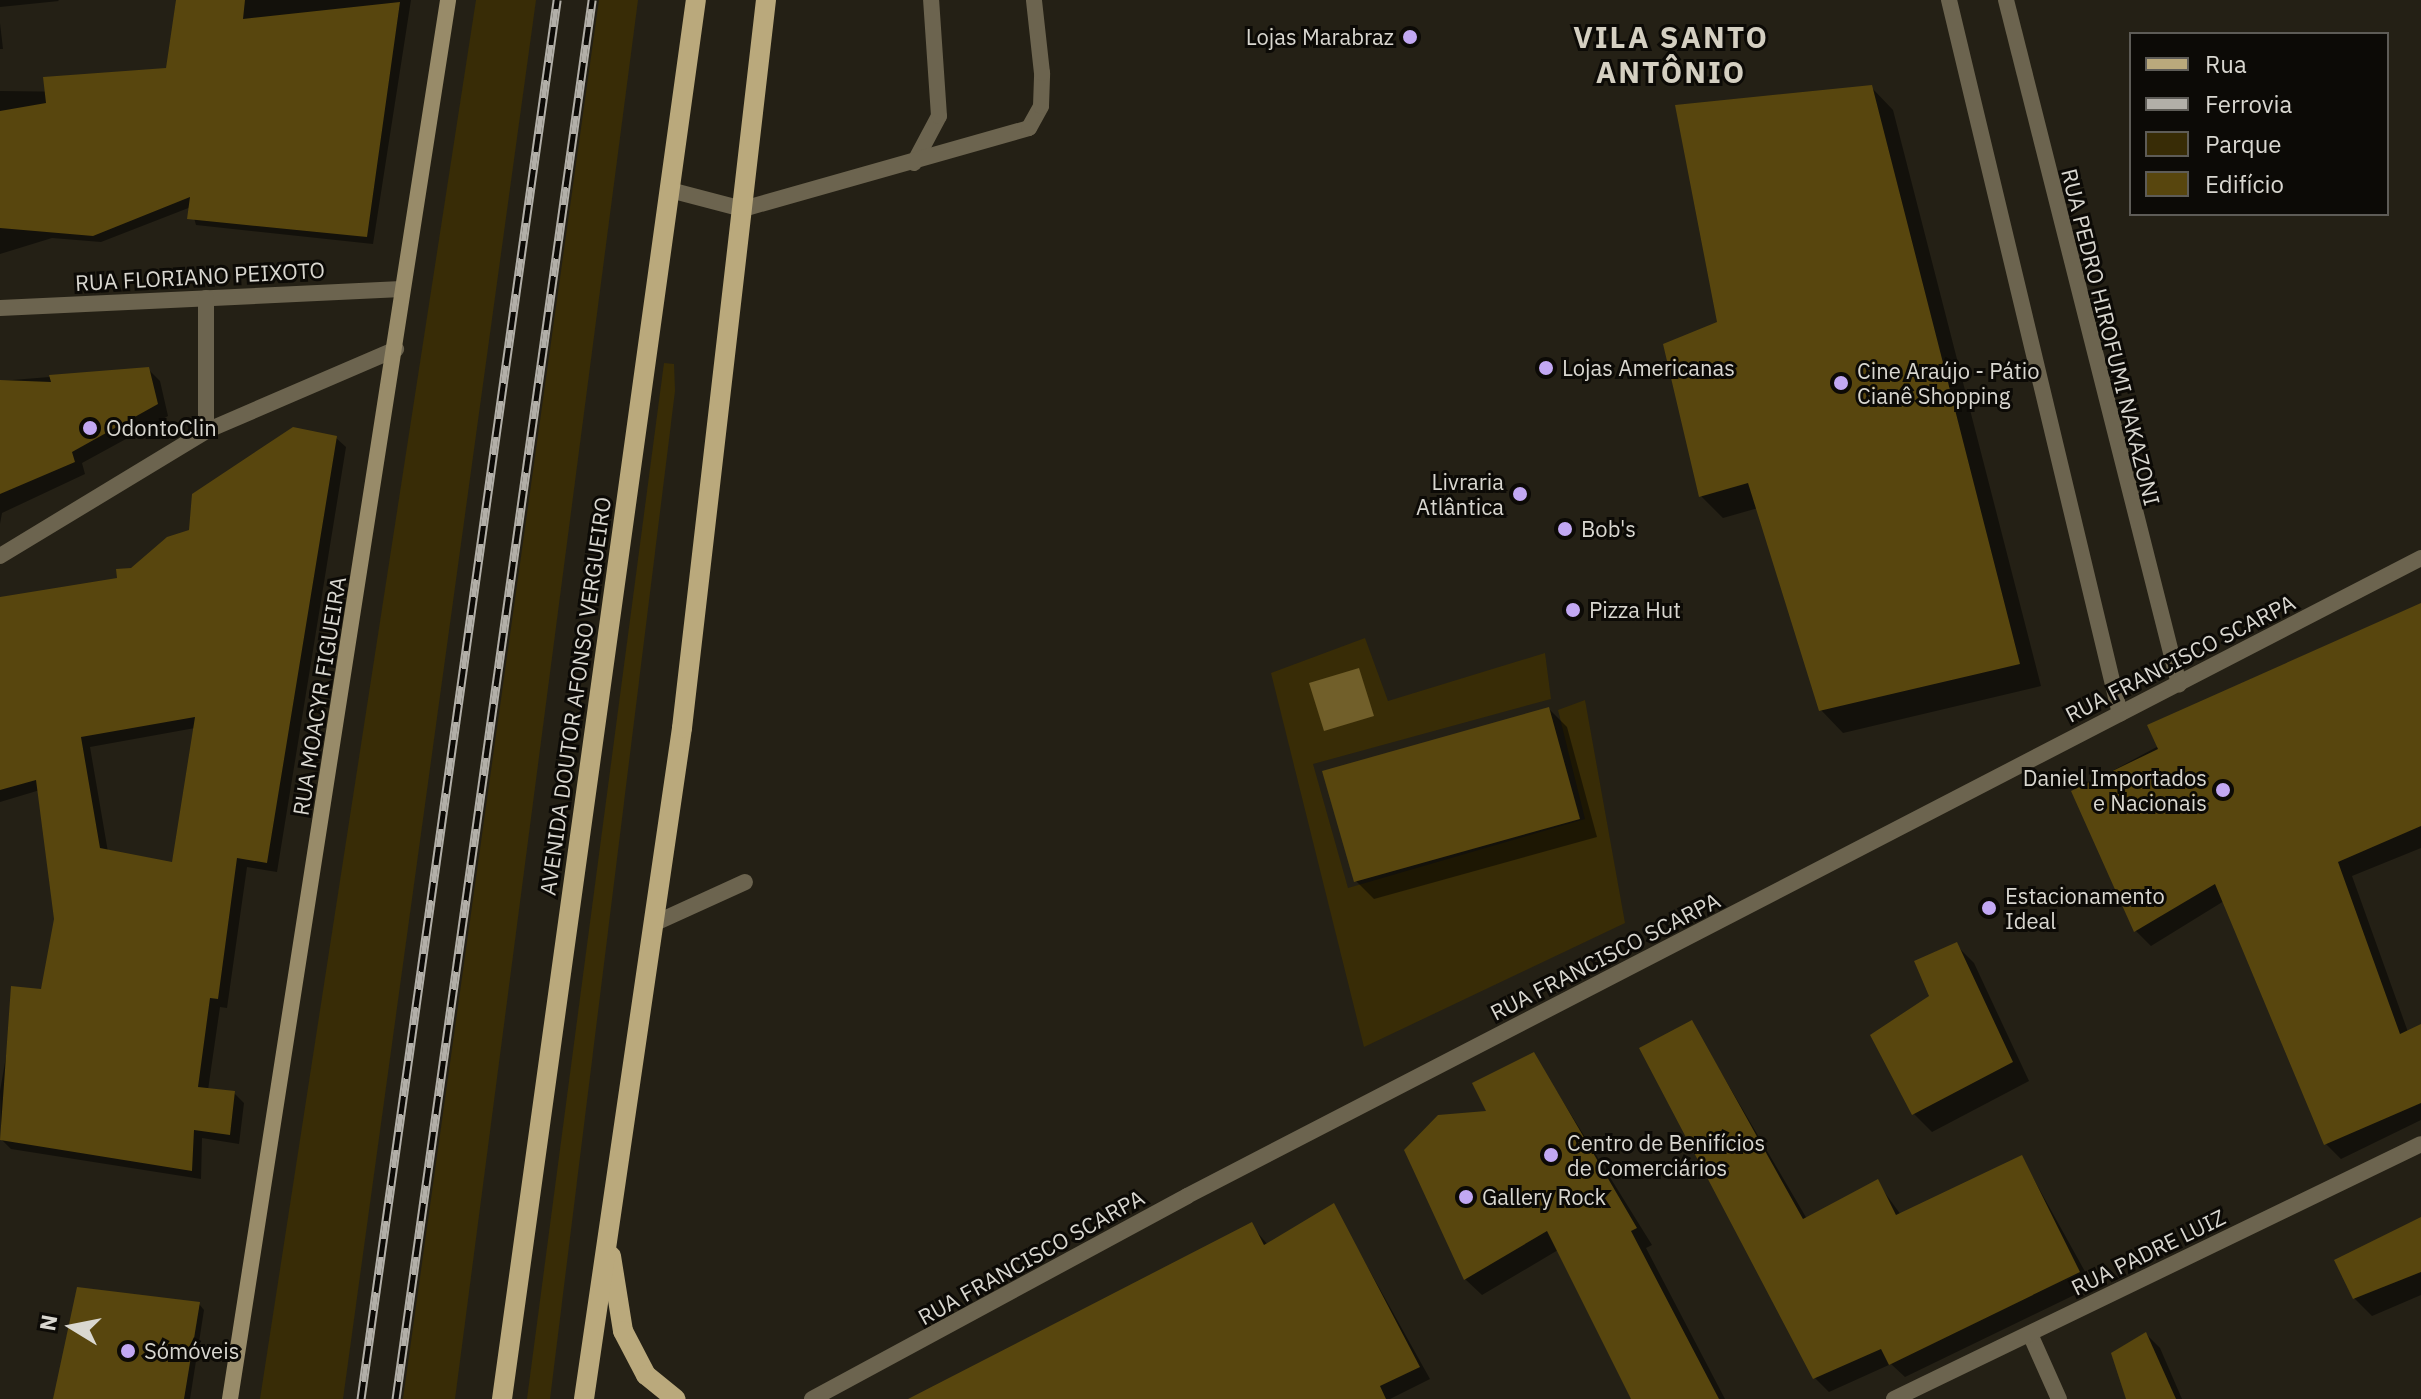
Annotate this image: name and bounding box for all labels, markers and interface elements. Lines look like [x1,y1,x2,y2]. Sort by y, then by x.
district label: VILA SANTO ANTÔNIO [1573,19,1769,90]
place label: Lojas Marabraz [1246,24,1394,50]
marker: Lojas Marabraz [1401,28,1419,46]
legend [2129,32,2389,216]
text: Rua [2205,48,2247,80]
text: Ferrovia [2205,88,2292,120]
text: Parque [2205,128,2282,160]
street label: RUA PEDRO HIROFUMI NAKAZONI [2056,166,2166,508]
text: Edifício [2205,168,2284,200]
street label: RUA FLORIANO PEIXOTO [74,256,326,296]
place label: Lojas Americanas [1562,355,1735,381]
place label: Cine Araújo - Pátio Cianê Shopping [1857,357,2040,408]
marker: Lojas Americanas [1537,359,1555,377]
marker: Cine Araújo - Pátio Cianê Shopping [1832,374,1850,392]
place label: OdontoClin [106,415,217,441]
marker: OdontoClin [81,419,99,437]
place label: Livraria Atlântica [1416,468,1504,520]
marker: Livraria Atlântica [1511,485,1529,503]
street label: AVENIDA DOUTOR AFONSO VERGUEIRO [534,495,616,897]
place label: Bob's [1581,516,1636,542]
marker: Bob's [1556,520,1574,538]
street label: RUA MOACYR FIGUEIRA [287,575,351,817]
street label: RUA FRANCISCO SCARPA [2061,589,2299,727]
place label: Pizza Hut [1589,597,1681,623]
marker: Pizza Hut [1564,601,1582,619]
place label: Daniel Importados e Nacionais [2023,764,2207,816]
marker: Daniel Importados e Nacionais [2214,781,2232,799]
place label: Estacionamento Ideal [2005,882,2165,934]
street label: RUA FRANCISCO SCARPA [1486,887,1724,1025]
marker: Estacionamento Ideal [1980,899,1998,917]
place label: Centro de Benifícios de Comerciários [1567,1129,1765,1180]
marker: Centro de Benifícios de Comerciários [1542,1146,1560,1164]
street label: RUA FRANCISCO SCARPA [913,1184,1149,1330]
place label: Gallery Rock [1482,1184,1606,1210]
marker: Gallery Rock [1457,1188,1475,1206]
street label: RUA PADRE LUIZ [2067,1203,2229,1301]
north arrow [32,1287,112,1367]
text: N [32,1312,64,1333]
place label: Sómóveis [144,1338,239,1364]
marker: Sómóveis [119,1342,137,1360]

